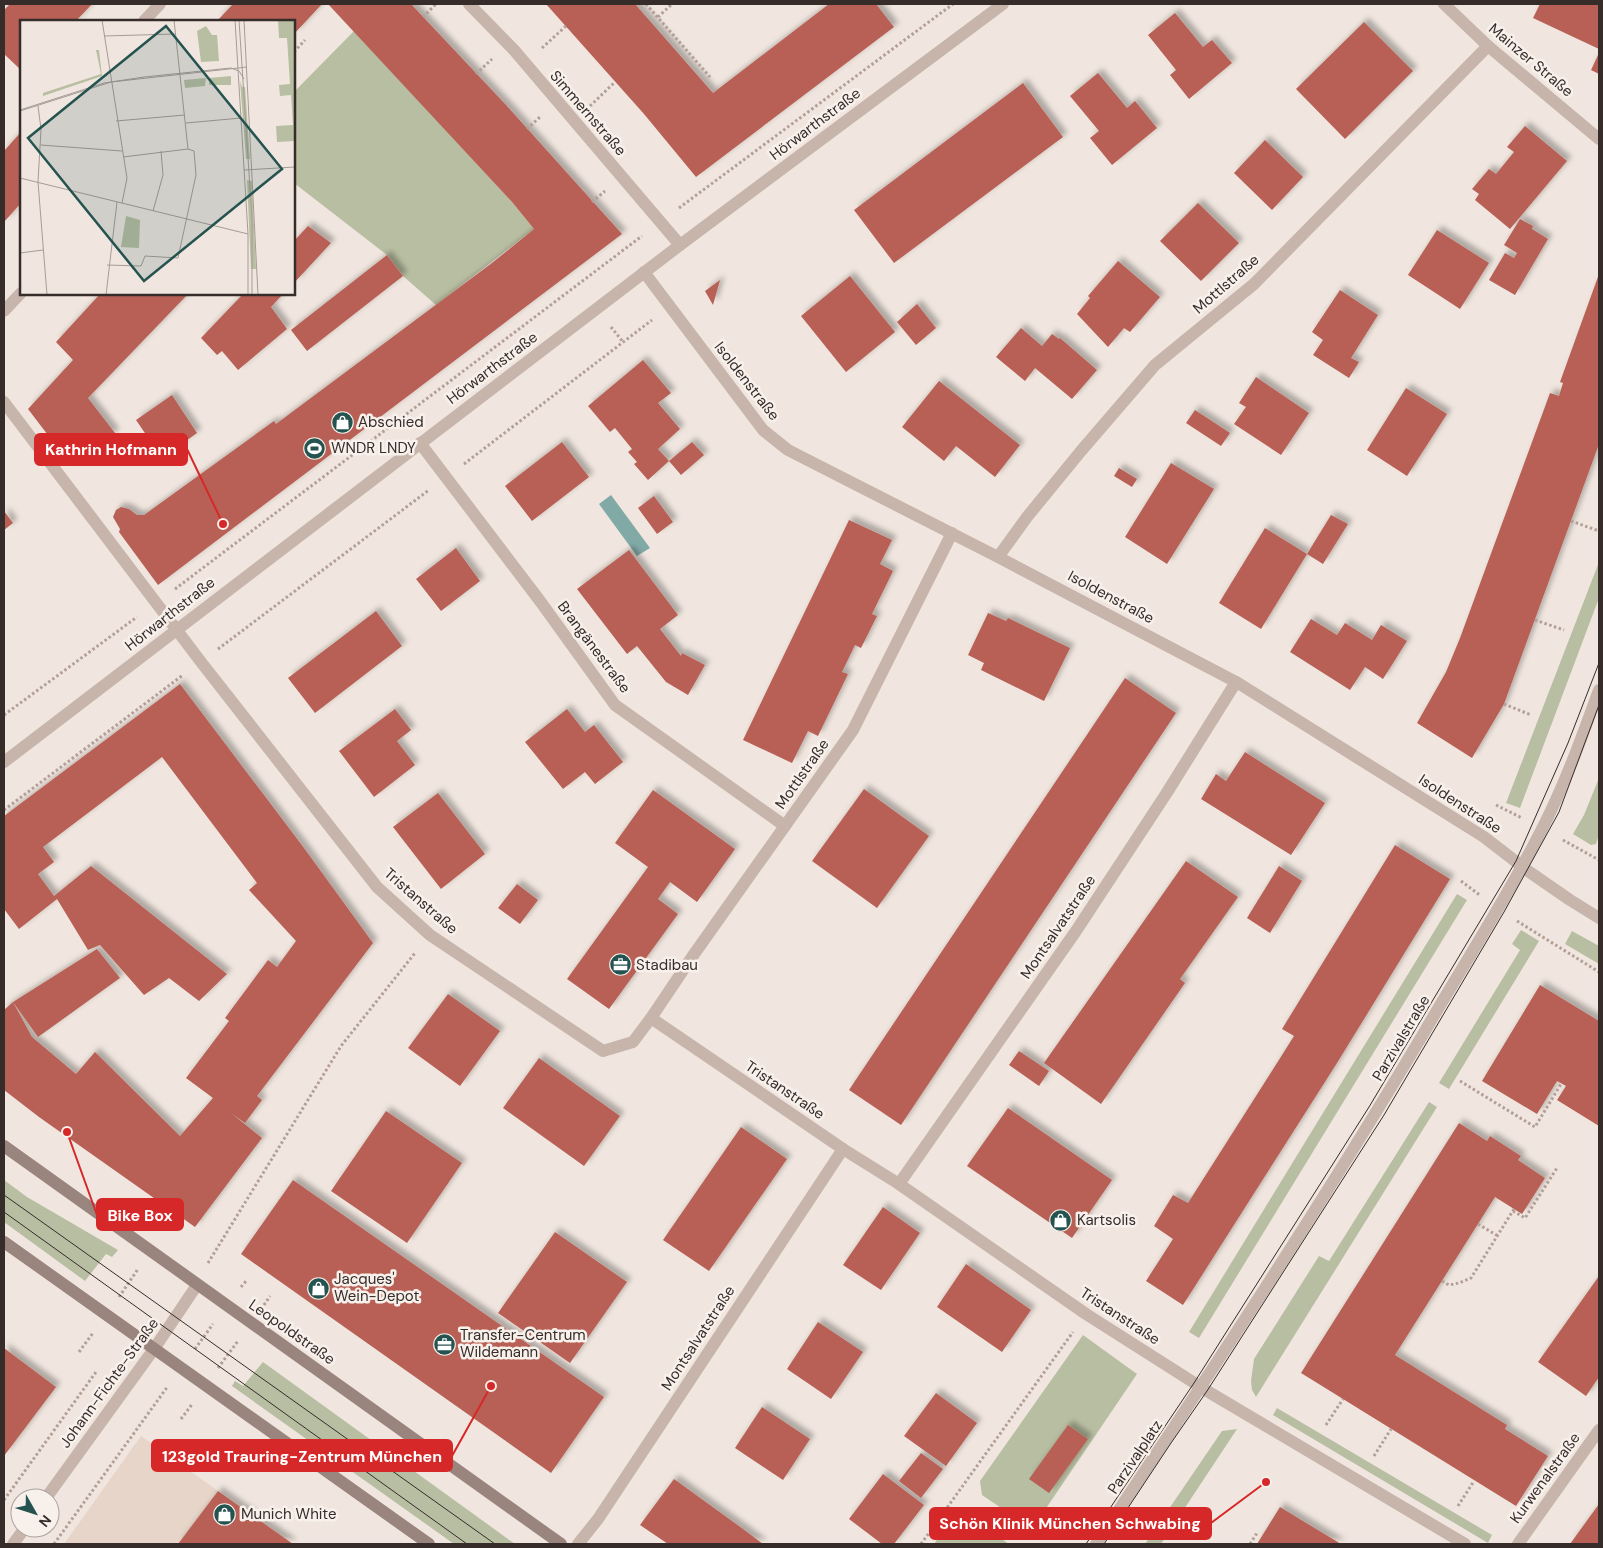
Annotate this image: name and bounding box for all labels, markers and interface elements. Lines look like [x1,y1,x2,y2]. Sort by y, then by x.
street label: Mainzer Straße [1485,19,1577,101]
inset map [20,20,295,295]
street label: Simmernstraße [545,66,631,160]
street label: Hörwarthstraße [765,83,865,165]
street label: Mottlstraße [1189,250,1263,318]
street label: Hörwarthstraße [442,327,542,409]
street label: Isoldenstraße [710,337,784,425]
shop icon: Abschied [330,410,354,434]
place label: Abschied [358,412,424,432]
callout: Kathrin Hofmann [35,434,187,465]
sports icon: WNDR LNDY [303,436,327,460]
place label: WNDR LNDY [331,438,416,458]
text: Kathrin Hofmann [45,439,177,460]
street label: Isoldenstraße [1064,566,1158,628]
street label: Hörwarthstraße [121,573,219,655]
street label: Brangänestraße [553,597,635,697]
street label: Mottlstraße [770,735,834,813]
street label: Isoldenstraße [1415,770,1505,838]
street label: Tristanstraße [380,863,462,939]
street label: Montsalvatstraße [1016,871,1100,983]
office icon: Stadibau [608,953,632,977]
place label: Stadibau [636,955,698,975]
street label: Parzivalstraße [1368,991,1434,1085]
street label: Tristanstraße [741,1056,829,1124]
callout: Bike Box [97,1199,183,1230]
text: Bike Box [107,1205,173,1226]
shop icon: Kartsolis [1049,1208,1073,1232]
place label: Kartsolis [1077,1210,1136,1230]
place label: Jacques' Wein-Depot [334,1269,419,1306]
shop icon: Jacques' Wein-Depot [306,1276,330,1300]
street label: Montsalvatstraße [657,1282,739,1394]
street label: Tristanstraße [1076,1283,1164,1349]
street label: Leopoldstraße [245,1295,339,1369]
street label: Johann-Fichte-Straße [55,1314,163,1452]
place label: Transfer-Centrum Wildemann [460,1325,586,1362]
office icon: Transfer-Centrum Wildemann [432,1332,456,1356]
street label: Parzivalplatz [1103,1416,1167,1498]
street label: Kurwenalstraße [1505,1429,1585,1527]
callout: 123gold Trauring-Zentrum München [152,1440,452,1471]
text: 123gold Trauring-Zentrum München [162,1446,442,1467]
north arrow [10,1488,60,1538]
shop icon: Munich White [213,1502,237,1526]
place label: Munich White [241,1504,337,1524]
callout: Schön Klinik München Schwabing [930,1508,1211,1539]
text: N [35,1512,55,1531]
text: Schön Klinik München Schwabing [939,1513,1201,1534]

